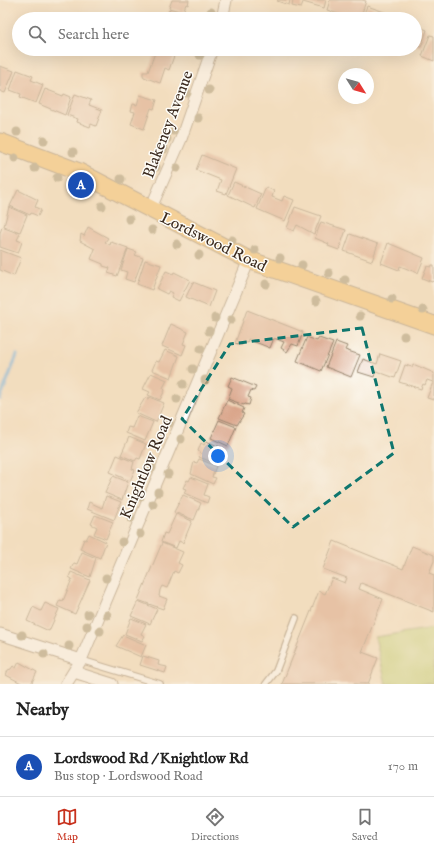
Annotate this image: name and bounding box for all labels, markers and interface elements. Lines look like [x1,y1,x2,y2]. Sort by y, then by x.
search box [12,12,422,56]
icon: search [26,23,48,45]
text: Search here [58,25,129,44]
street label: Blakeney Avenue [139,68,199,181]
north arrow [338,68,374,104]
pin: A [68,170,94,200]
street label: Lordswood Road [157,208,270,277]
street label: Knightlow Road [116,413,178,522]
your location [208,446,228,466]
text: Nearby [16,700,69,721]
text: Lordswood Rd / Knightlow Rd [54,749,248,768]
text: A [25,758,33,775]
text: 170 m [388,758,418,775]
text: Bus stop · Lordswood Road [54,768,203,785]
tab: Map [56,806,78,844]
tab: Directions [191,806,239,844]
tab: Saved [352,806,378,844]

